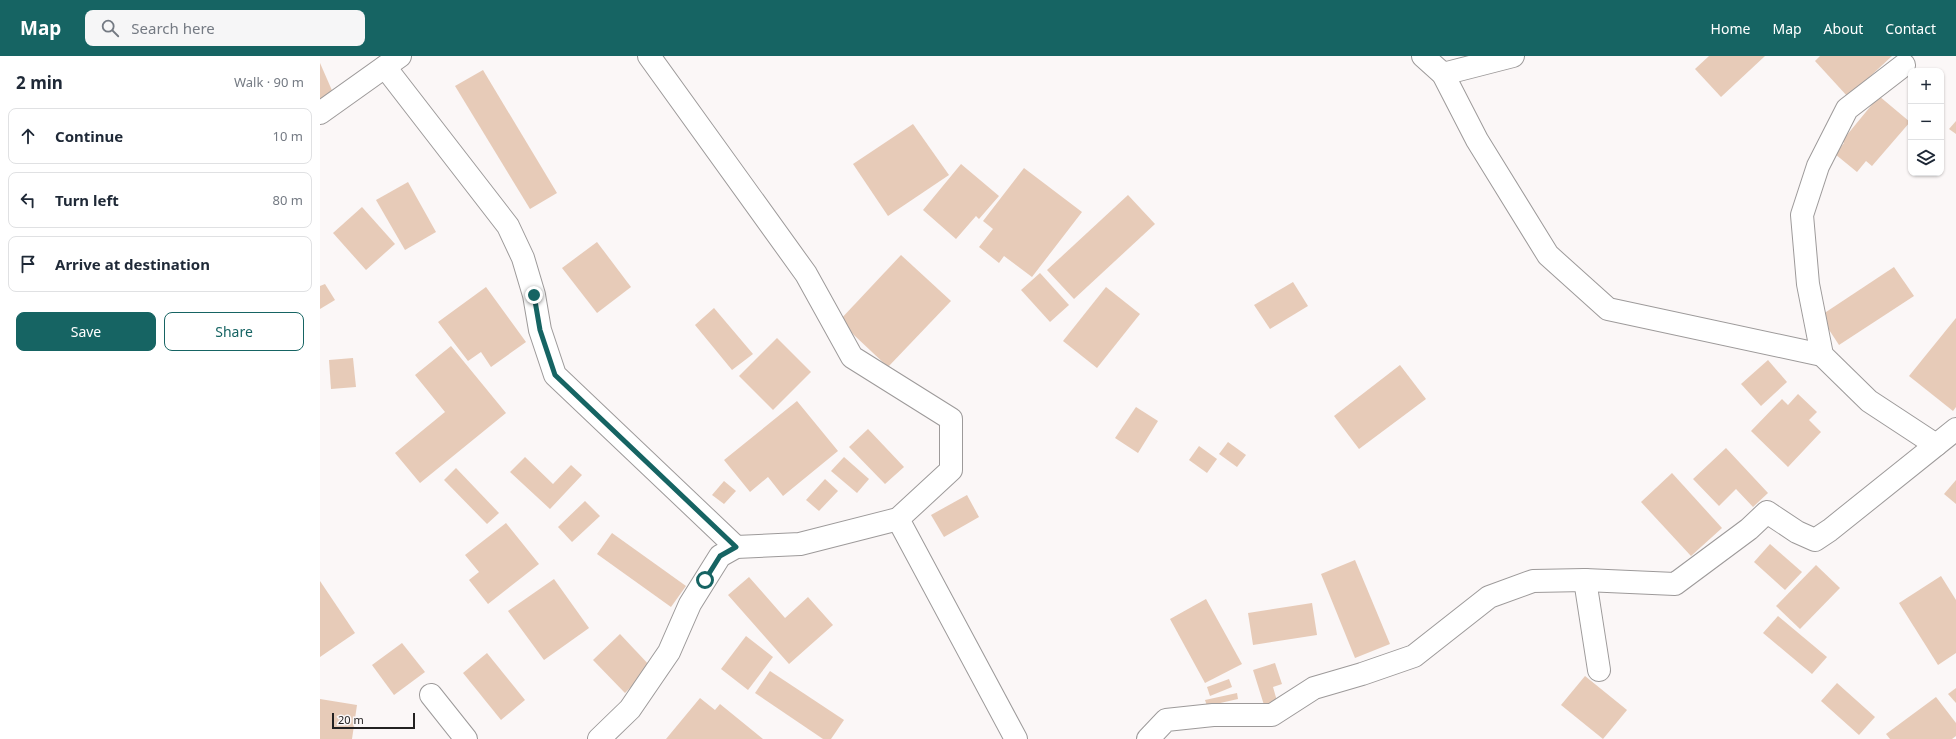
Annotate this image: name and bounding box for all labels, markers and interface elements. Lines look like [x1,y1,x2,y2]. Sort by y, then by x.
search box [85,10,365,46]
text: Map [20,15,61,41]
icon: search [99,17,121,39]
text: Search here [131,18,215,38]
text: Home [1711,19,1750,38]
text: Map [1772,19,1802,38]
text: About [1824,19,1863,38]
text: Contact [1885,19,1936,38]
map controls [1908,68,1944,176]
button: + [1908,68,1944,104]
text: 2 min [16,71,63,94]
text: Walk · 90 m [234,73,304,91]
button: − [1908,104,1944,140]
icon: ahead [17,125,39,147]
text: Continue [55,126,123,146]
text: 10 m [273,127,303,145]
button: layers [1908,140,1944,176]
icon: left [17,189,39,211]
text: Turn left [55,190,119,210]
text: 80 m [273,191,303,209]
icon: arrive [17,253,39,275]
text: Arrive at destination [55,254,210,274]
route end [525,286,543,304]
button: Save [16,312,156,351]
button: Share [164,312,304,351]
route start [696,571,714,589]
scale bar [332,711,415,730]
text: 20 m [338,712,364,727]

